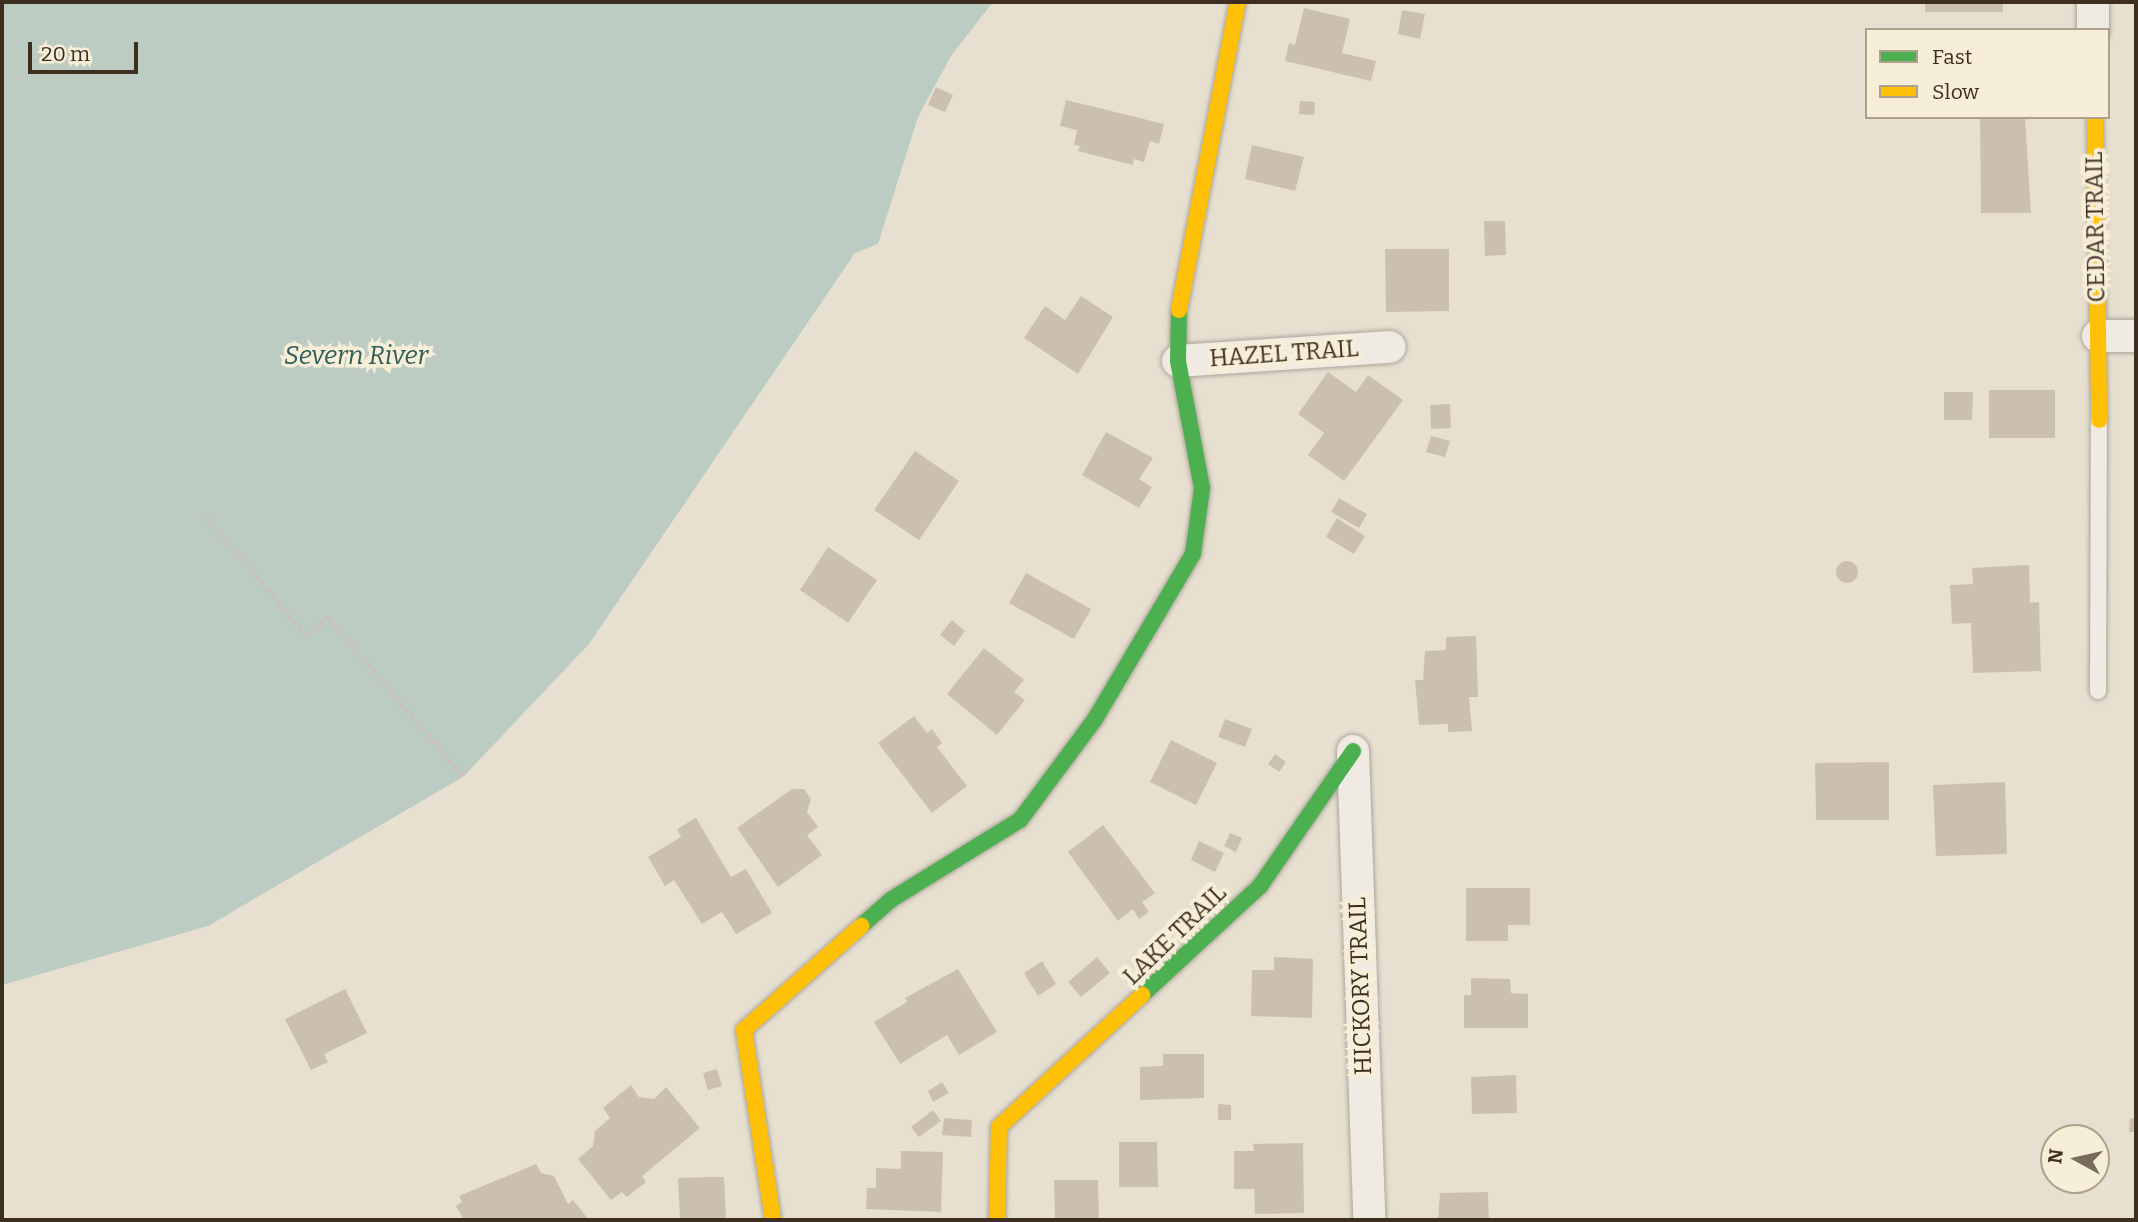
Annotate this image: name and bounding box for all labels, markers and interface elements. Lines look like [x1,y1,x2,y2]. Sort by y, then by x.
scale bar [32,28,142,72]
legend [1865,28,2110,119]
text: 20 m [41,41,90,67]
text: Fast [1932,44,1972,70]
text: Slow [1932,79,1979,105]
street label: CEDAR TRAIL [2080,151,2112,303]
street label: HAZEL TRAIL [1208,334,1360,374]
water label: Severn River [284,340,428,372]
street label: LAKE TRAIL [1117,879,1233,991]
street label: HICKORY TRAIL [1344,896,1378,1076]
north arrow [2040,1124,2110,1194]
text: N [2043,1147,2068,1165]

